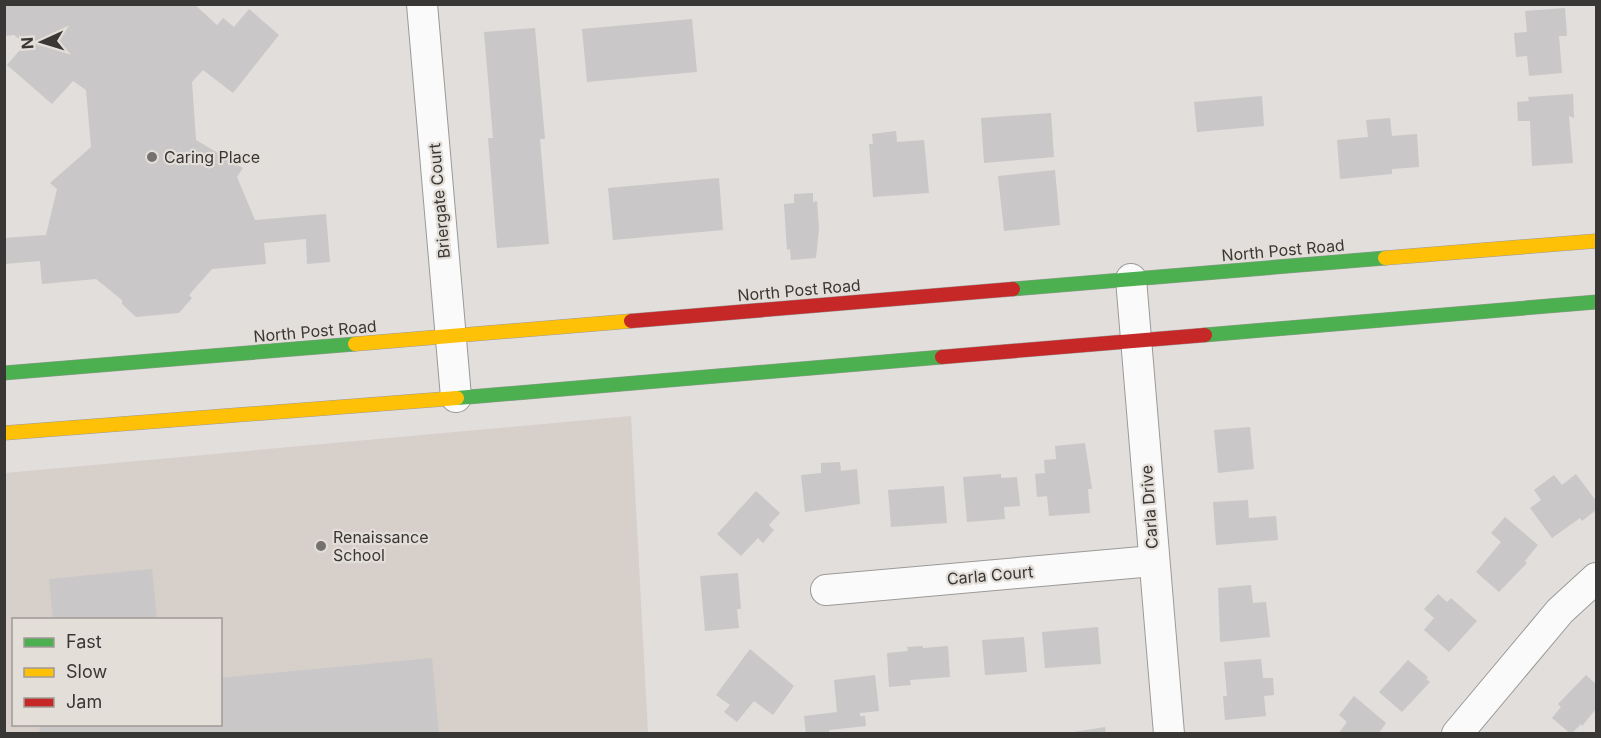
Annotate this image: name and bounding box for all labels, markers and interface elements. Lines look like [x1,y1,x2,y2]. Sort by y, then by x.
north arrow [12,12,72,72]
text: N [17,36,37,50]
street label: Briergate Court [424,143,454,259]
place label: Caring Place [164,147,260,167]
marker: Caring Place [145,150,159,164]
street label: North Post Road [1221,235,1345,265]
street label: North Post Road [737,275,861,305]
street label: North Post Road [253,316,377,346]
street label: Carla Drive [1136,464,1162,550]
place label: Renaissance School [333,527,429,565]
marker: Renaissance School [314,539,328,553]
street label: Carla Court [946,561,1034,589]
legend [12,618,222,726]
text: Fast [66,631,102,652]
text: Slow [66,661,107,682]
text: Jam [66,691,102,712]

